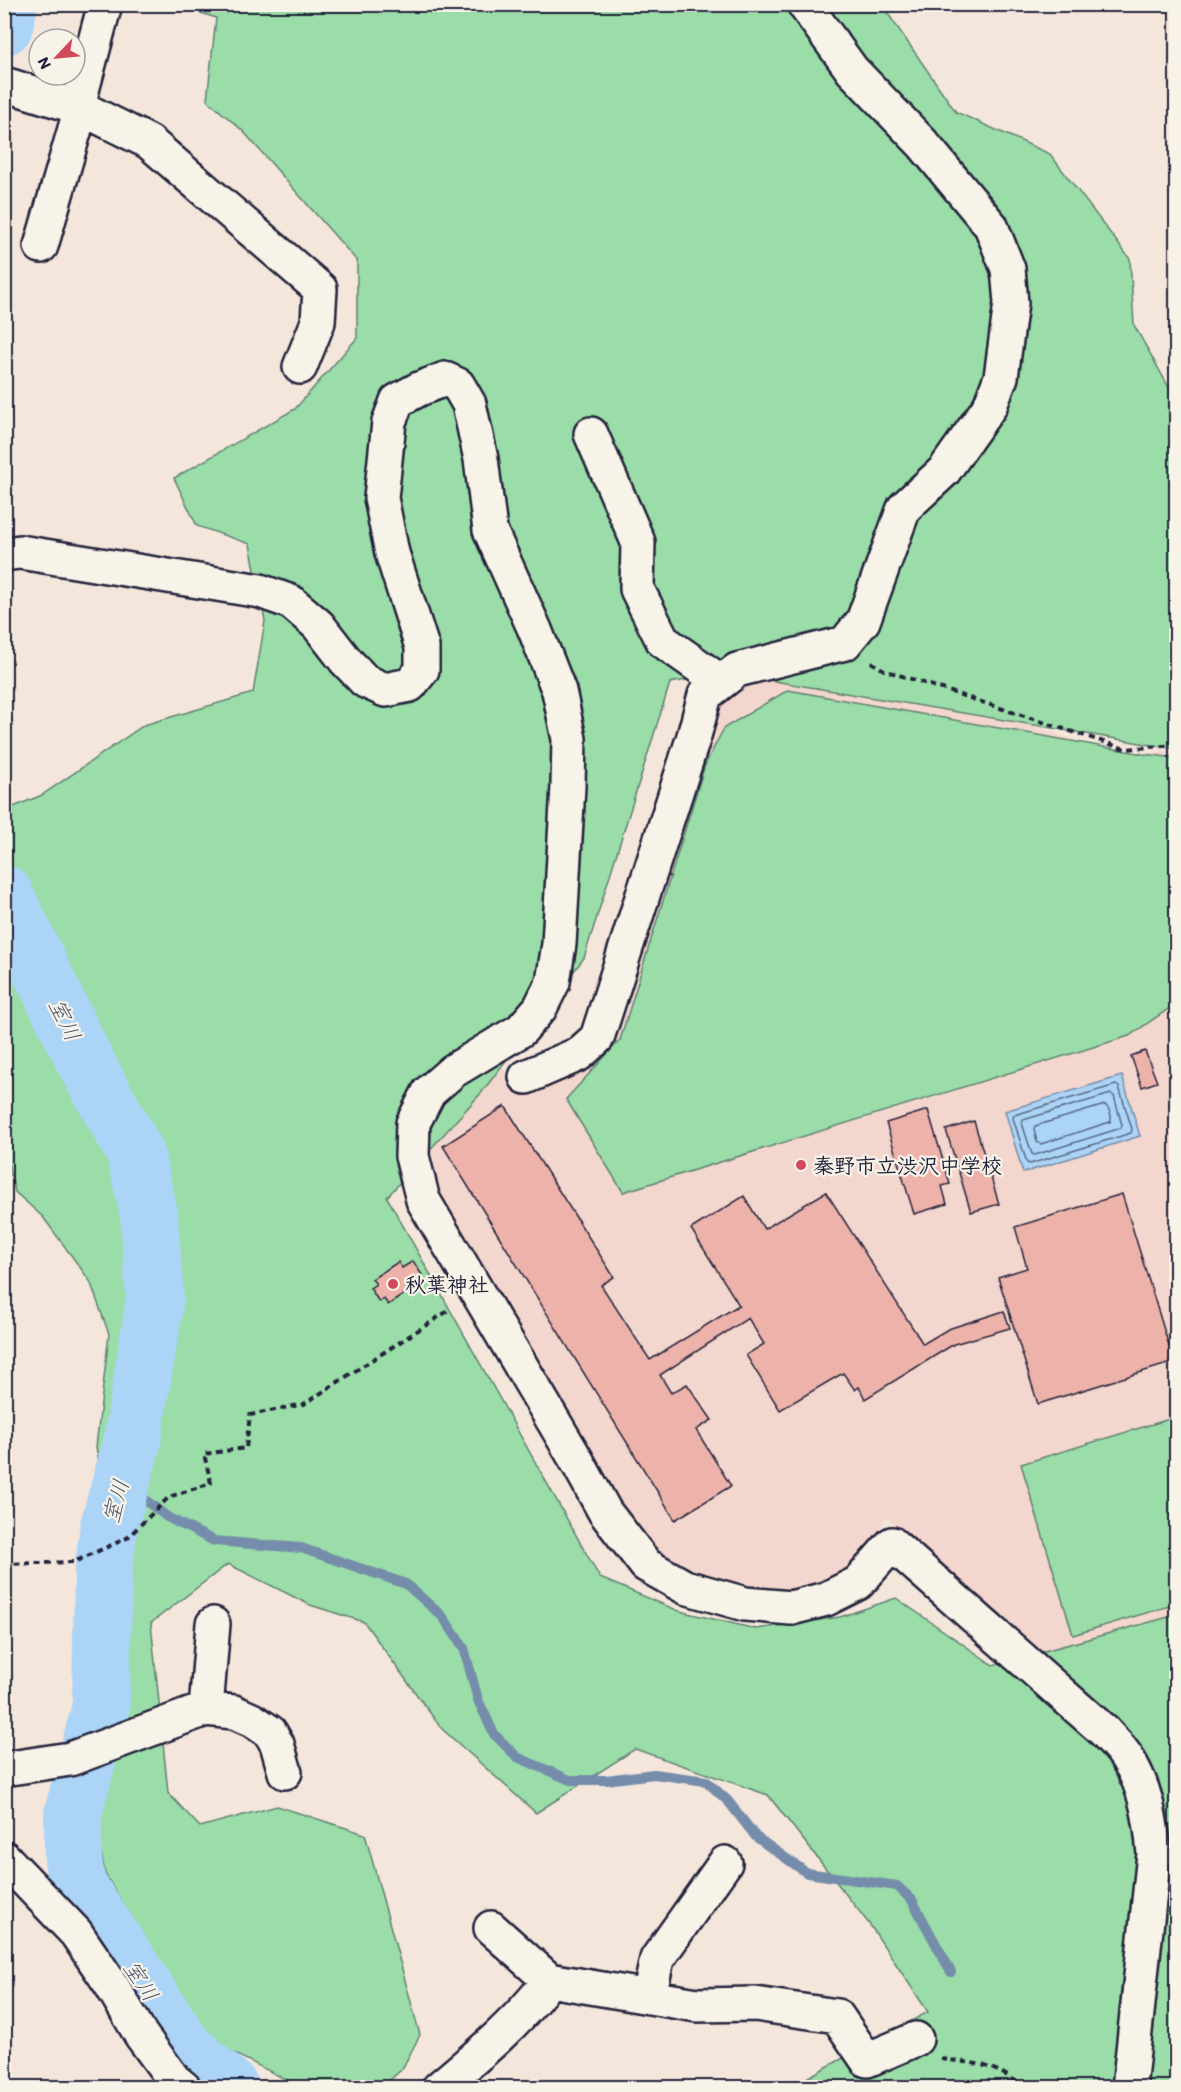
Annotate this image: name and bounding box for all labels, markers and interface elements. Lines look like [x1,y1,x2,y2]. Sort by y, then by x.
north arrow [27,27,87,87]
text: N [33,54,55,72]
water label: 室川 [43,994,87,1046]
place label: 秦野市立渋沢中学校 [813,1153,1002,1178]
marker: 秦野市立渋沢中学校 [794,1158,808,1172]
place label: 秋葉神社 [405,1272,489,1297]
marker: 秋葉神社 [386,1277,400,1291]
water label: 室川 [97,1476,135,1526]
water label: 室川 [118,1955,164,2007]

